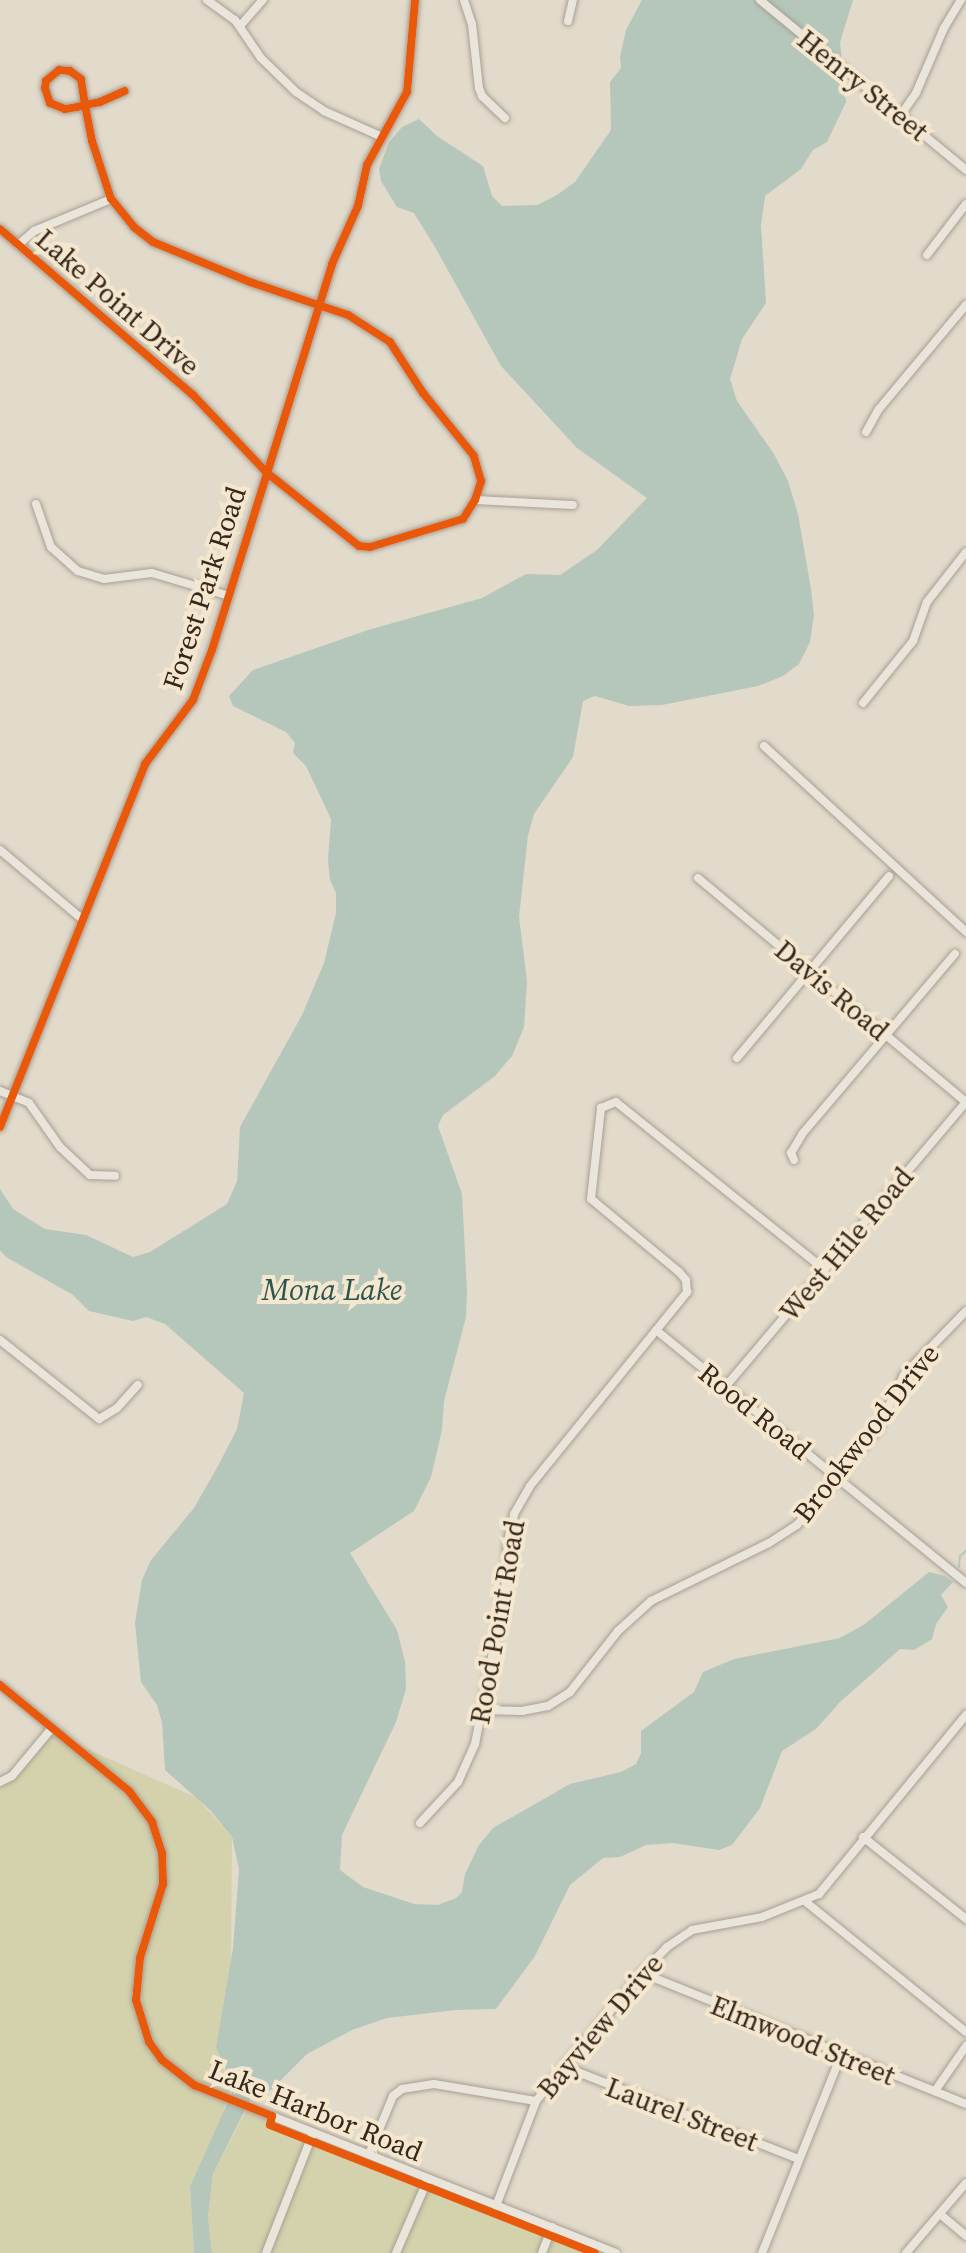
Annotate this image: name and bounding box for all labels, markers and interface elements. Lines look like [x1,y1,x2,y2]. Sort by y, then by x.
street label: Henry Street [791,22,935,148]
street label: Lake Point Drive [29,222,207,382]
street label: Forest Park Road [155,482,253,694]
street label: Davis Road [768,933,896,1047]
street label: West Hile Road [772,1160,920,1328]
water label: Mona Lake [262,1272,402,1308]
street label: Brookwood Drive [786,1337,946,1529]
street label: Rood Road [692,1356,818,1466]
street label: Rood Point Road [463,1517,531,1727]
street label: Bayview Drive [530,1947,670,2105]
street label: Elmwood Street [706,1988,900,2092]
street label: Lake Harbor Road [204,2052,428,2168]
street label: Laurel Street [601,2070,763,2158]

